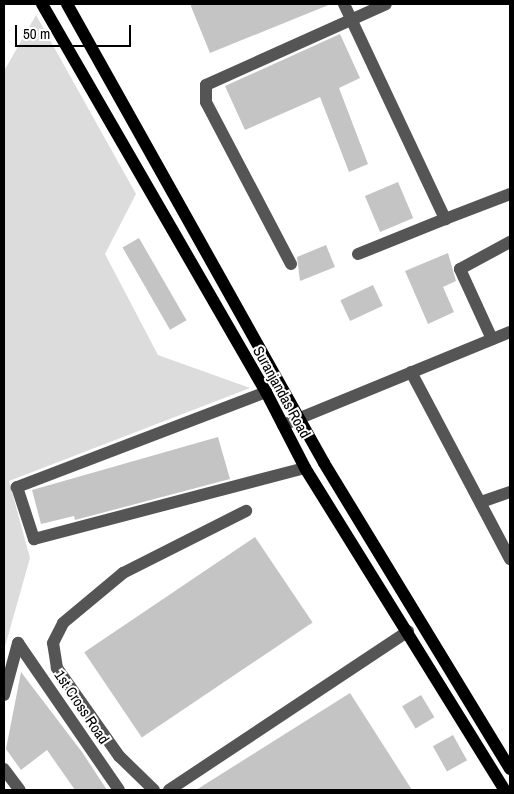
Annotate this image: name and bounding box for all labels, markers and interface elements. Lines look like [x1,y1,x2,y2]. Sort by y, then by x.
scale bar [18,15,134,47]
text: 50 m [23,23,50,44]
street label: Suranjandas Road [249,343,315,441]
street label: 1st Cross Road [51,667,113,747]

